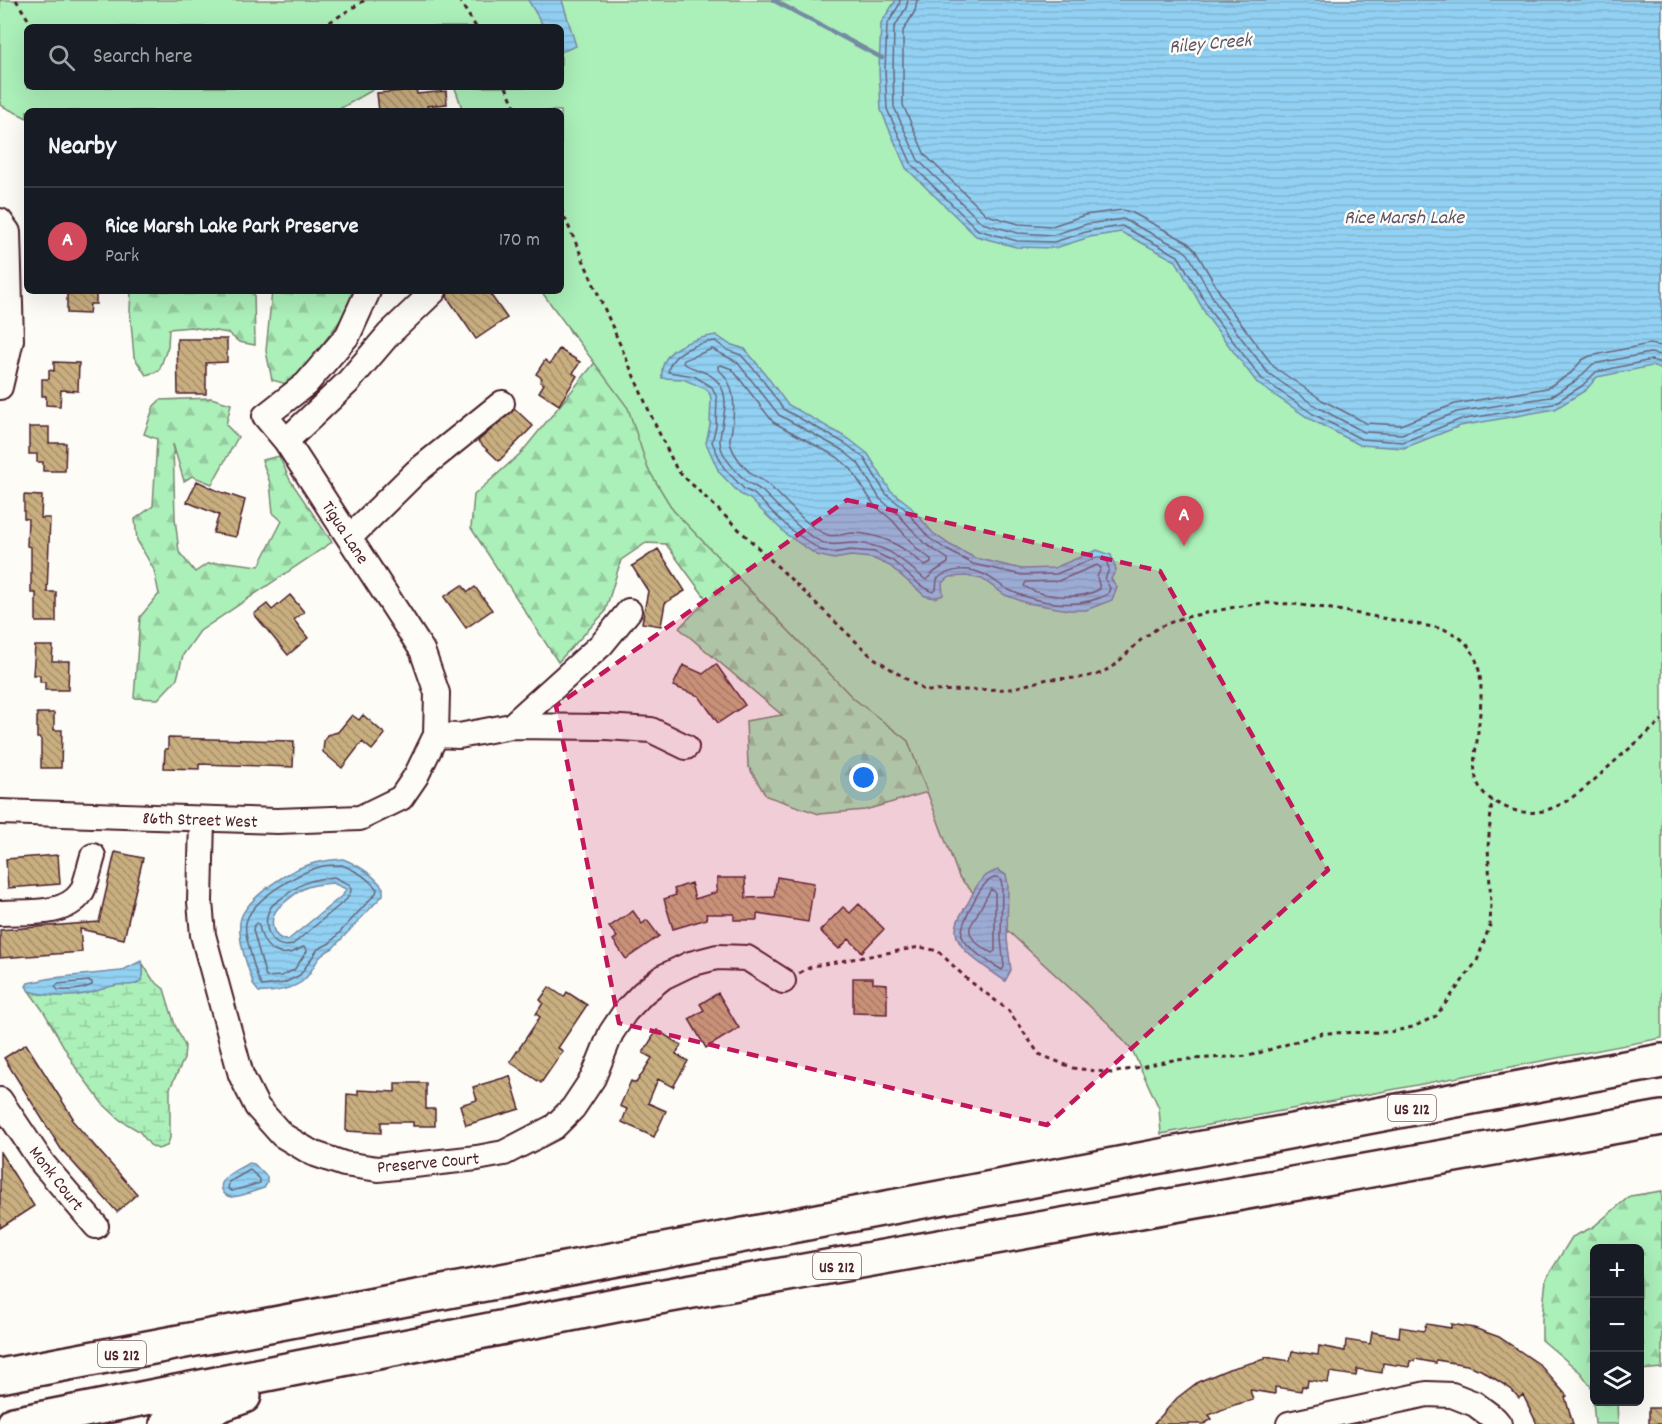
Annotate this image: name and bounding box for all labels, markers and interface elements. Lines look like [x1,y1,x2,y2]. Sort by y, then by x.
search box [24,24,564,90]
water label: Riley Creek [1168,27,1254,63]
icon: search [45,41,78,74]
text: Search here [93,42,192,73]
text: Nearby [48,129,116,166]
water label: Rice Marsh Lake [1344,205,1465,233]
text: Rice Marsh Lake Park Preserve [105,212,358,243]
text: A [62,227,73,255]
text: 170 m [499,227,540,255]
text: Park [105,243,139,271]
pin: A [1164,496,1204,546]
street label: Tigua Lane [314,497,374,570]
your location [849,763,878,792]
street label: 86th Street West [142,807,258,836]
road number: US 212 [1388,1095,1436,1121]
street label: Monk Court [22,1142,89,1218]
street label: Preserve Court [376,1148,481,1181]
map controls [1590,1244,1644,1406]
button: + [1590,1244,1644,1298]
road number: US 212 [813,1253,861,1279]
button: − [1590,1298,1644,1352]
road number: US 212 [98,1341,146,1367]
button: layers [1590,1352,1644,1406]

